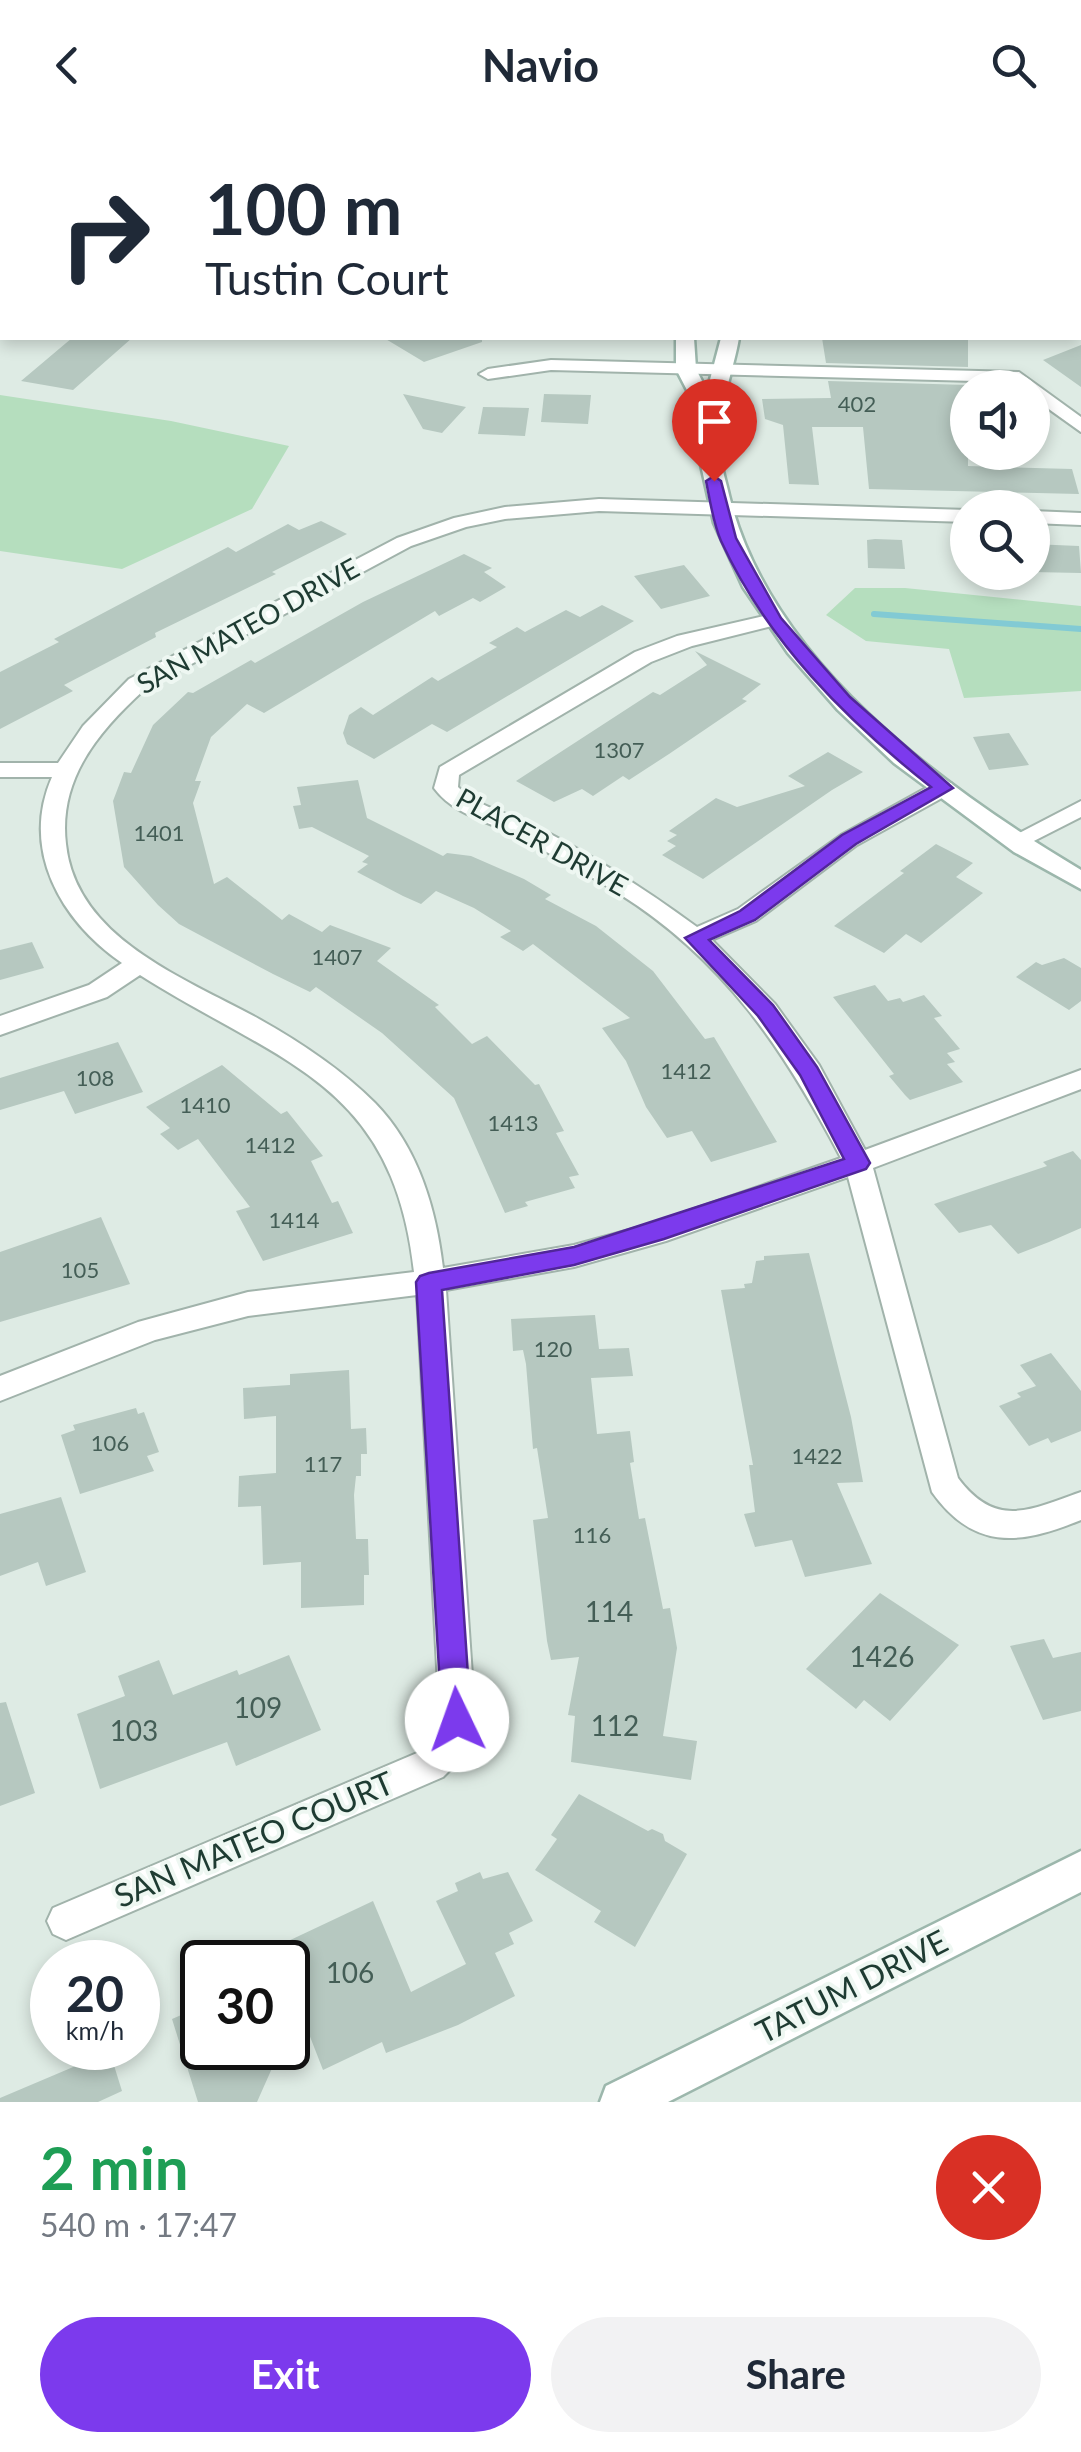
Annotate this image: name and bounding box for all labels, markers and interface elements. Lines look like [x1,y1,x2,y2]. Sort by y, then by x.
icon: back [40,38,95,93]
text: Navio [482,38,599,92]
icon: search [986,38,1041,93]
text: 100 m [205,166,402,250]
icon: right [40,170,170,300]
text: Tustin Court [205,251,449,305]
map controls [950,370,1050,590]
button: sound [950,370,1050,470]
pin [672,379,757,482]
house number: 402 [838,390,876,417]
icon: arrive [687,394,742,449]
button: search [950,490,1050,590]
street label: SAN MATEO DRIVE [130,550,365,700]
house number: 1307 [593,736,645,763]
street label: PLACER DRIVE [451,780,634,902]
house number: 1401 [133,819,185,846]
house number: 1407 [311,943,363,970]
house number: 1412 [660,1057,712,1084]
house number: 108 [76,1064,114,1091]
house number: 1410 [179,1091,231,1118]
house number: 1413 [487,1109,539,1136]
house number: 1412 [244,1131,296,1158]
house number: 1414 [268,1206,320,1233]
house number: 105 [61,1256,99,1283]
house number: 120 [534,1335,572,1362]
house number: 106 [91,1429,129,1456]
house number: 1422 [791,1442,843,1469]
house number: 117 [304,1450,342,1477]
house number: 116 [573,1521,611,1548]
house number: 114 [585,1594,633,1628]
house number: 1426 [850,1639,914,1673]
position arrow [405,1668,509,1772]
house number: 109 [234,1690,282,1724]
house number: 112 [591,1708,639,1742]
house number: 103 [110,1713,158,1747]
street label: SAN MATEO COURT [108,1762,399,1915]
street label: TATUM DRIVE [749,1921,954,2051]
speed limit sign: 30 [180,1940,310,2070]
house number: 106 [326,1955,374,1989]
text: 20 [66,1963,124,2023]
text: km/h [66,2015,124,2045]
text: 2 min [40,2131,189,2203]
button: close [936,2135,1041,2240]
text: 540 m · 17:47 [40,2205,237,2244]
button: Exit [40,2317,531,2432]
button: Share [551,2317,1041,2432]

